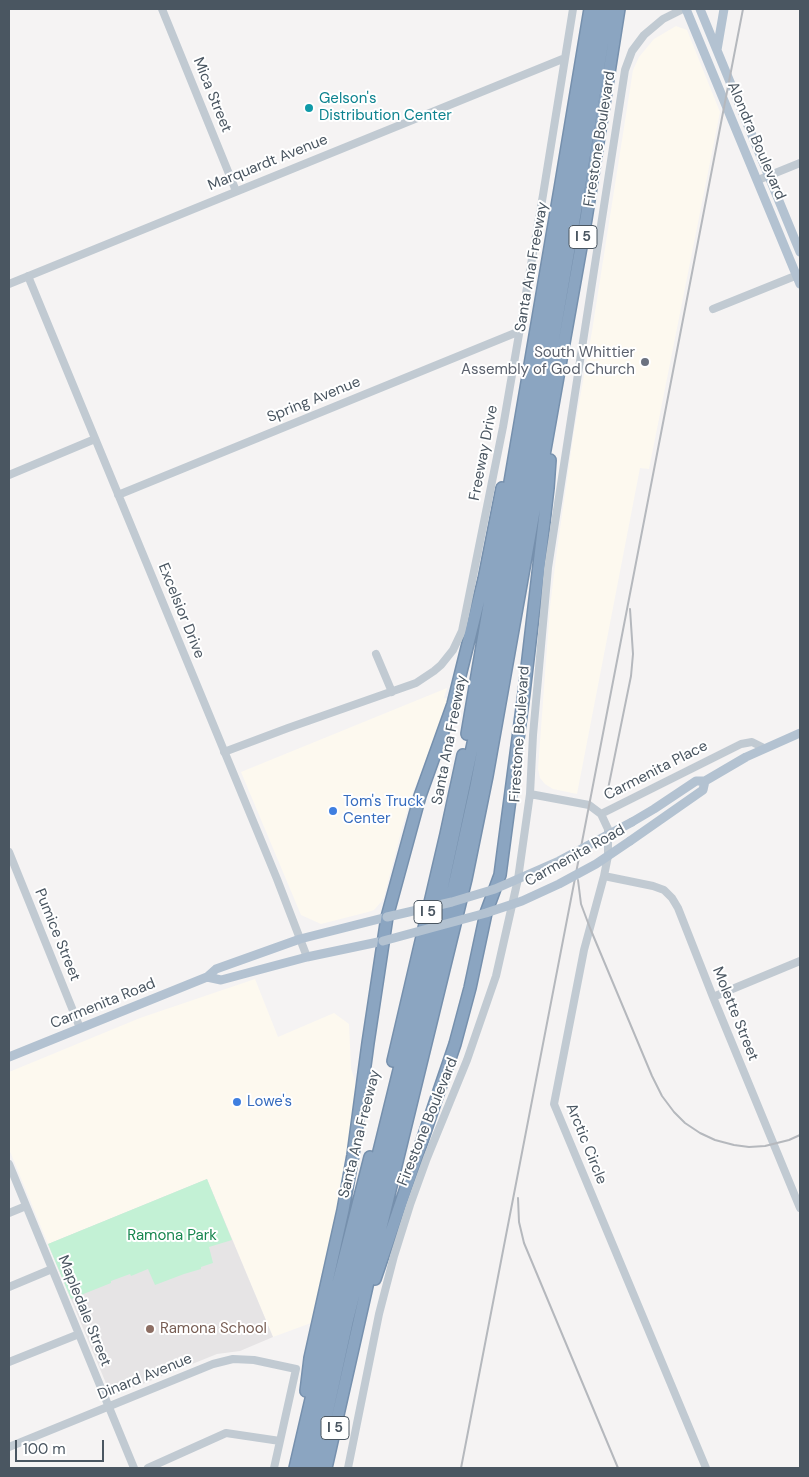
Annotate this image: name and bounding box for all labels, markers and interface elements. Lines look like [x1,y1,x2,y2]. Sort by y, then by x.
street label: Mica Street [189,55,235,135]
street label: Firestone Boulevard [580,70,620,208]
street label: Alondra Boulevard [723,79,789,203]
place label: Gelson's Distribution Center [319,90,452,125]
marker: Gelson's Distribution Center [303,102,315,114]
street label: Marquardt Avenue [205,131,331,195]
street label: Santa Ana Freeway [512,201,552,333]
road number: I 5 [569,226,597,248]
place label: South Whittier Assembly of God Church [461,344,635,379]
marker: South Whittier Assembly of God Church [639,356,651,368]
street label: Spring Avenue [265,373,363,427]
street label: Freeway Drive [466,404,502,502]
street label: Excelsior Drive [154,561,208,661]
street label: Firestone Boulevard [506,665,534,803]
street label: Santa Ana Freeway [429,674,471,806]
street label: Carmenita Place [601,737,711,805]
place label: Tom's Truck Center [343,793,423,828]
marker: Tom's Truck Center [327,805,339,817]
street label: Carmenita Road [522,821,628,891]
street label: Pumice Street [30,886,84,984]
road number: I 5 [414,900,442,924]
street label: Molette Street [708,964,762,1064]
street label: Carmenita Road [48,975,158,1033]
street label: Firestone Boulevard [394,1055,462,1189]
street label: Santa Ana Freeway [335,1068,385,1200]
place label: Lowe's [247,1093,292,1111]
marker: Lowe's [231,1096,243,1108]
street label: Arctic Circle [562,1101,610,1187]
park label: Ramona Park [127,1227,217,1245]
street label: Mapledale Street [54,1253,114,1369]
place label: Ramona School [160,1320,267,1338]
marker: Ramona School [144,1323,156,1335]
street label: Dinard Avenue [95,1350,195,1404]
road number: I 5 [321,1416,349,1440]
scale bar [18,1430,106,1462]
text: 100 m [23,1439,66,1459]

